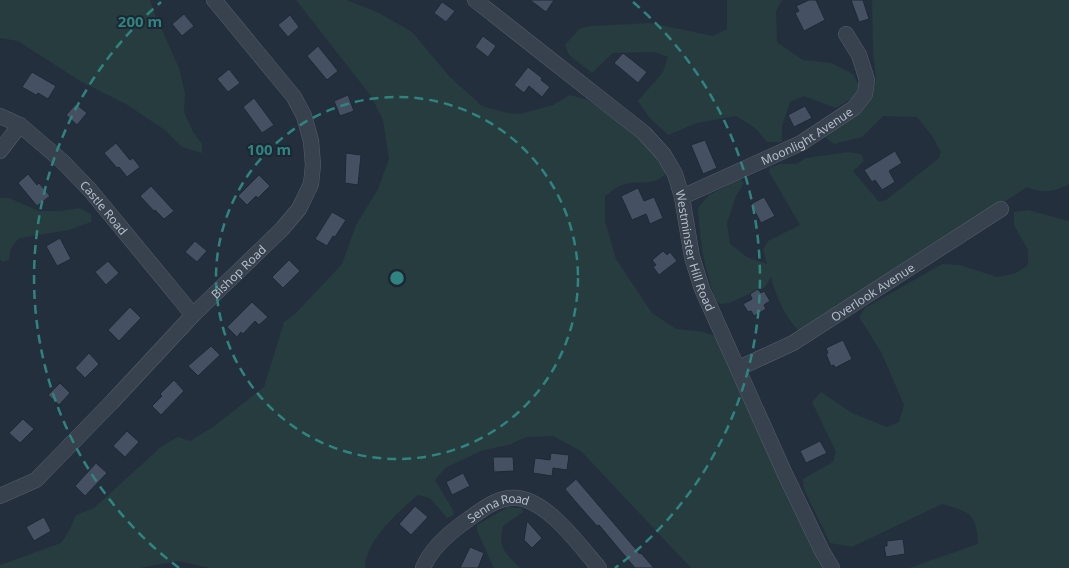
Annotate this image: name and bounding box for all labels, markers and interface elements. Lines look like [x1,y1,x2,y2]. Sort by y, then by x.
text: 200 m [118,11,162,31]
street label: Moonlight Avenue [758,103,856,169]
text: 100 m [247,139,291,159]
street label: Castle Road [76,176,132,238]
street label: Westminster Hill Road [672,188,719,314]
street label: Bishop Road [207,241,270,302]
street label: Overlook Avenue [827,258,918,325]
centre of rings [388,269,406,287]
street label: Senna Road [463,489,532,526]

